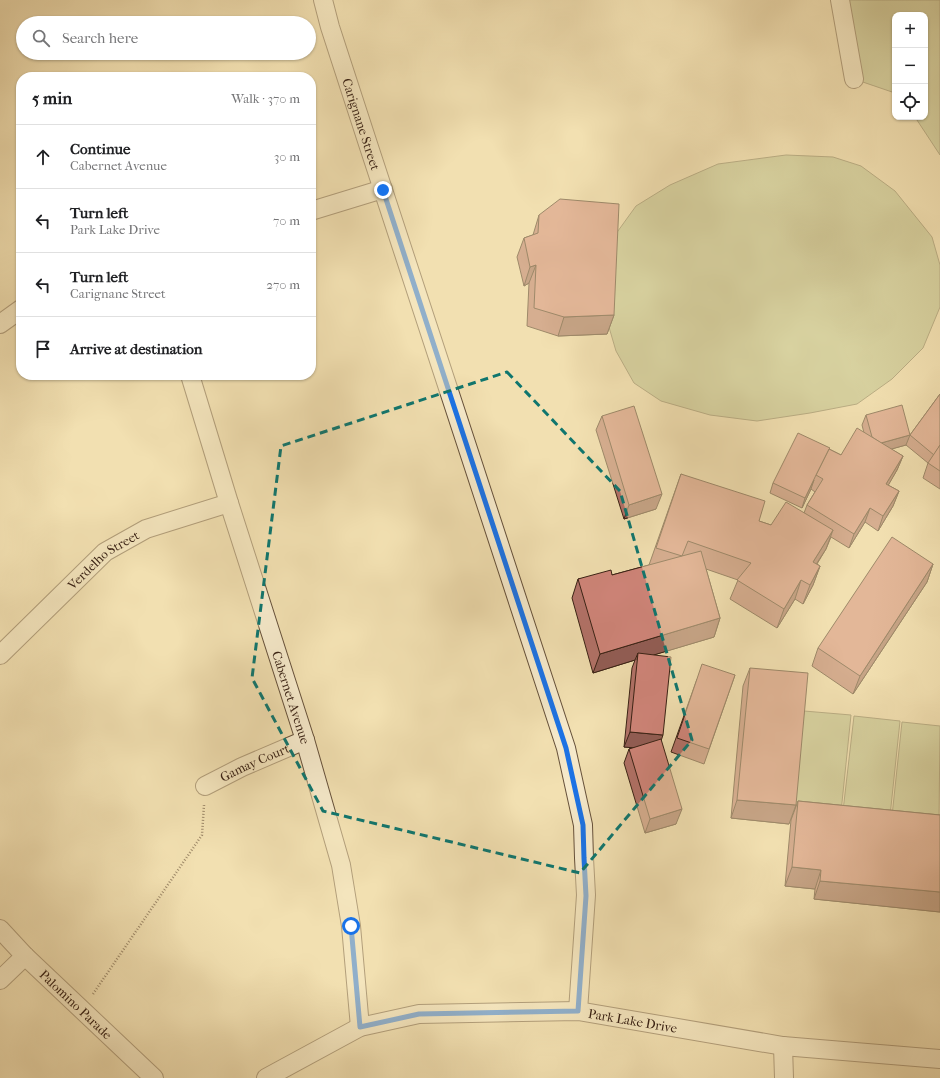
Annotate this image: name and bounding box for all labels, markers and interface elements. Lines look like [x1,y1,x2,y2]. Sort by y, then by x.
map controls [892,12,928,120]
button: + [892,12,928,48]
search box [16,16,316,60]
icon: search [30,27,52,49]
text: Search here [62,29,138,47]
button: − [892,48,928,84]
street label: Carignane Street [340,76,384,172]
button: locate [892,84,928,120]
text: 5 min [32,88,72,108]
text: Walk · 370 m [231,91,300,106]
text: Continue [70,140,130,158]
icon: ahead [32,146,54,168]
text: 30 m [274,149,300,164]
text: Cabernet Avenue [70,158,167,173]
route end [374,181,392,199]
text: Turn left [70,204,128,222]
icon: left [32,210,54,232]
text: 70 m [273,213,300,228]
text: Park Lake Drive [70,222,160,237]
text: Turn left [70,268,128,286]
icon: left [32,274,54,296]
text: 270 m [266,277,300,292]
text: Carignane Street [70,286,166,301]
icon: arrive [32,338,54,360]
text: Arrive at destination [70,340,202,358]
street label: Verdelho Street [63,527,142,593]
street label: Cabernet Avenue [269,649,313,746]
street label: Gamay Court [217,740,292,785]
route start [342,917,360,935]
street label: Palomino Parade [37,966,116,1042]
street label: Park Lake Drive [587,1005,679,1035]

